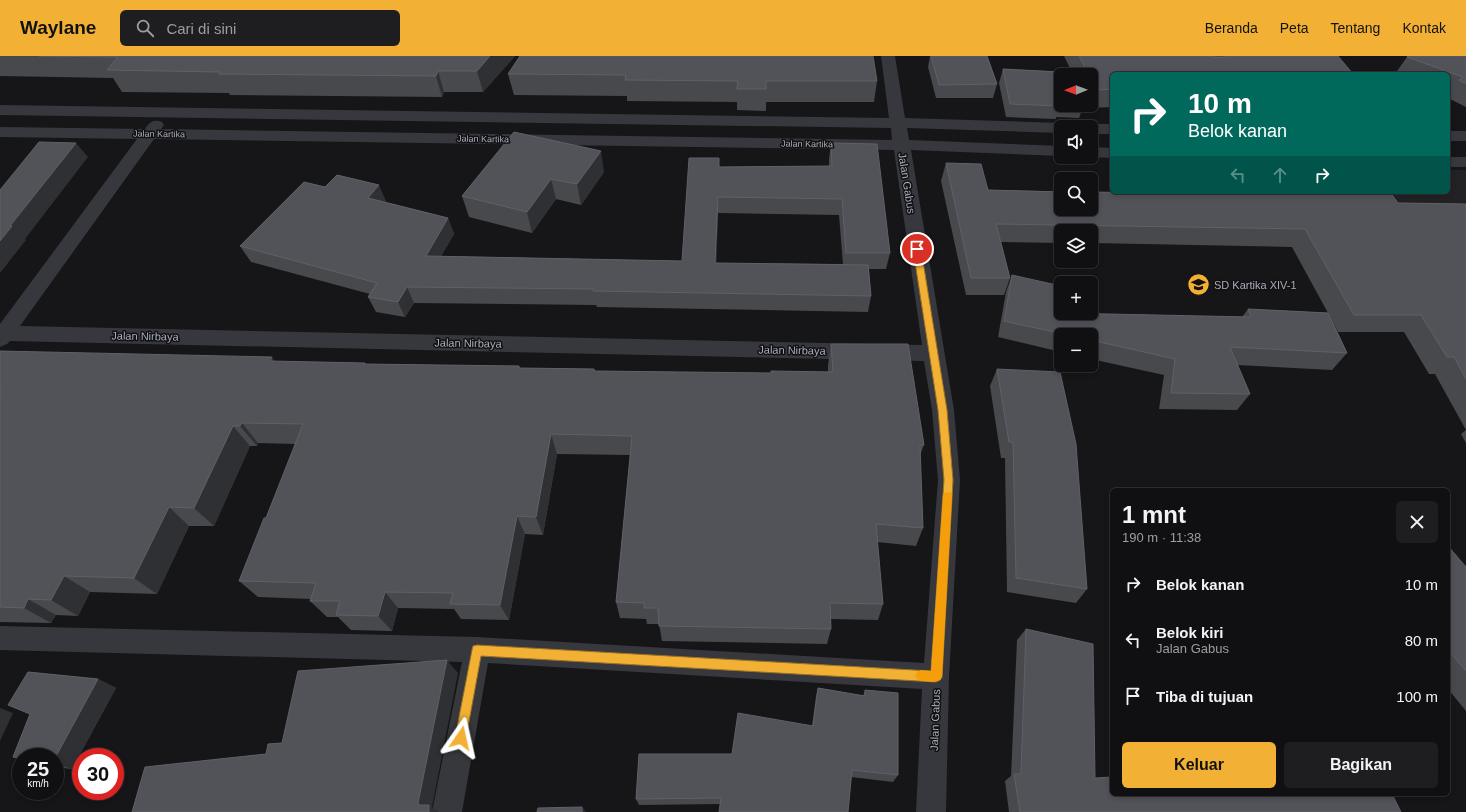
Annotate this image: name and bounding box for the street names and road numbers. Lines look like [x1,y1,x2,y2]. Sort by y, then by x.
street label: Jalan Kartika [133,129,185,139]
street label: Jalan Kartika [457,134,509,144]
street label: Jalan Kartika [781,139,833,149]
street label: Jalan Gabus [896,152,918,215]
street label: Jalan Nirbaya [111,329,180,343]
street label: Jalan Nirbaya [434,336,503,350]
street label: Jalan Nirbaya [758,343,827,357]
street label: Jalan Gabus [928,688,942,751]

